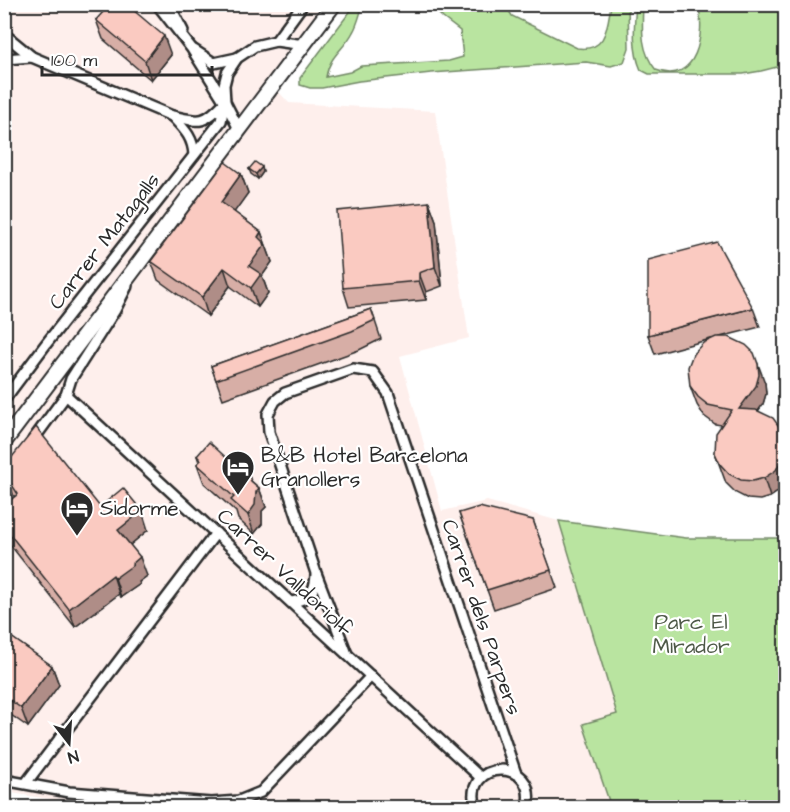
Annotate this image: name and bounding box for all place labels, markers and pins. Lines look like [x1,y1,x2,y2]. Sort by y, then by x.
place label: B&B Hotel Barcelona Granollers [261,441,468,494]
hotel icon: B&B Hotel Barcelona Granollers [220,449,256,496]
hotel icon: Sidorme [59,490,95,537]
place label: Sidorme [100,494,179,523]

